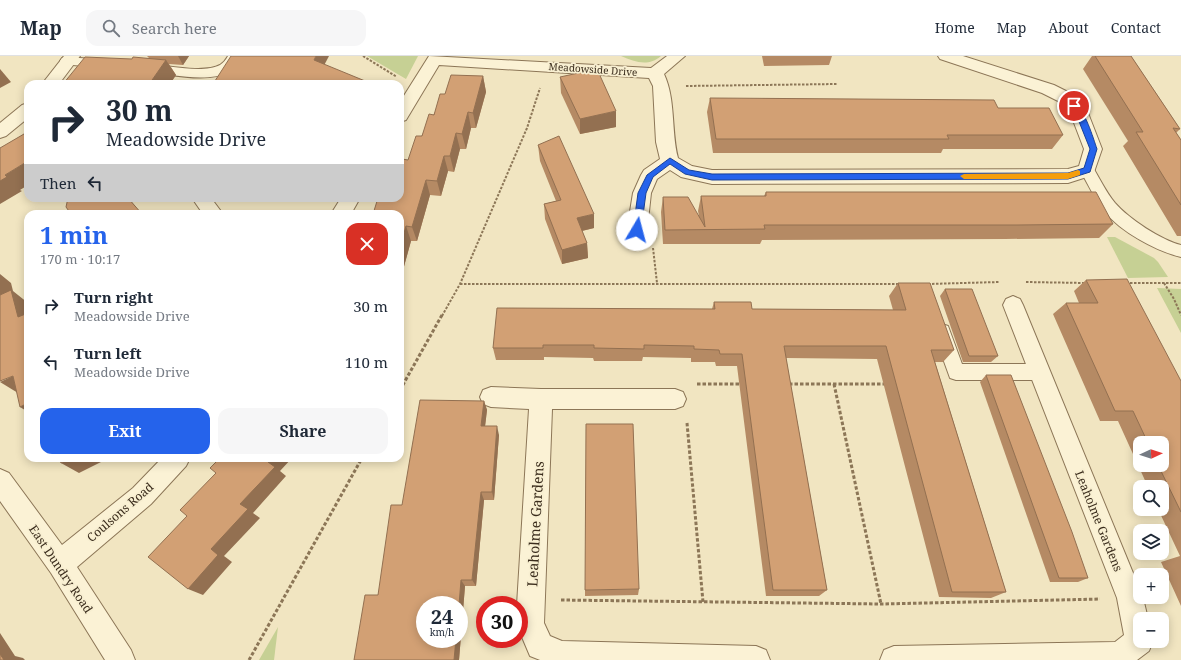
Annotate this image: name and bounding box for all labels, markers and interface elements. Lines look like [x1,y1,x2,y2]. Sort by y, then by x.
search box [86,10,366,46]
text: Map [20,15,62,41]
icon: search [100,17,122,39]
text: Search here [132,18,217,38]
text: Home [935,18,975,37]
text: Map [997,18,1026,37]
text: About [1048,18,1089,37]
text: Contact [1111,18,1161,37]
street label: Meadowside Drive [548,59,638,79]
pin [1057,89,1091,123]
text: 30 m [106,91,173,129]
icon: arrive [1063,95,1085,117]
icon: right [40,96,92,148]
text: Meadowside Drive [106,127,266,151]
icon: left [84,172,106,194]
text: Then [40,173,76,193]
position arrow [616,209,658,251]
text: 1 min [40,218,108,251]
button: close [346,223,388,265]
text: 170 m · 10:17 [40,250,120,268]
text: Turn right [74,287,153,307]
icon: right [40,295,62,317]
text: 30 m [353,296,388,316]
text: Meadowside Drive [74,307,190,325]
text: Turn left [74,343,142,363]
icon: left [40,351,62,373]
text: 110 m [345,352,388,372]
text: Meadowside Drive [74,363,190,381]
button: Exit [40,408,210,454]
button: Share [218,408,388,454]
north arrow [1133,436,1169,472]
map controls [1133,436,1169,648]
street label: Leaholme Gardens [522,461,548,587]
street label: Leaholme Gardens [1071,468,1127,574]
street label: Coulsons Road [83,478,157,546]
button: search [1133,480,1169,516]
street label: East Dundry Road [25,522,97,617]
button: layers [1133,524,1169,560]
button: + [1133,568,1169,604]
speed limit sign: 30 [476,596,528,648]
text: 24 [431,603,453,630]
button: − [1133,612,1169,648]
text: km/h [430,625,454,639]

